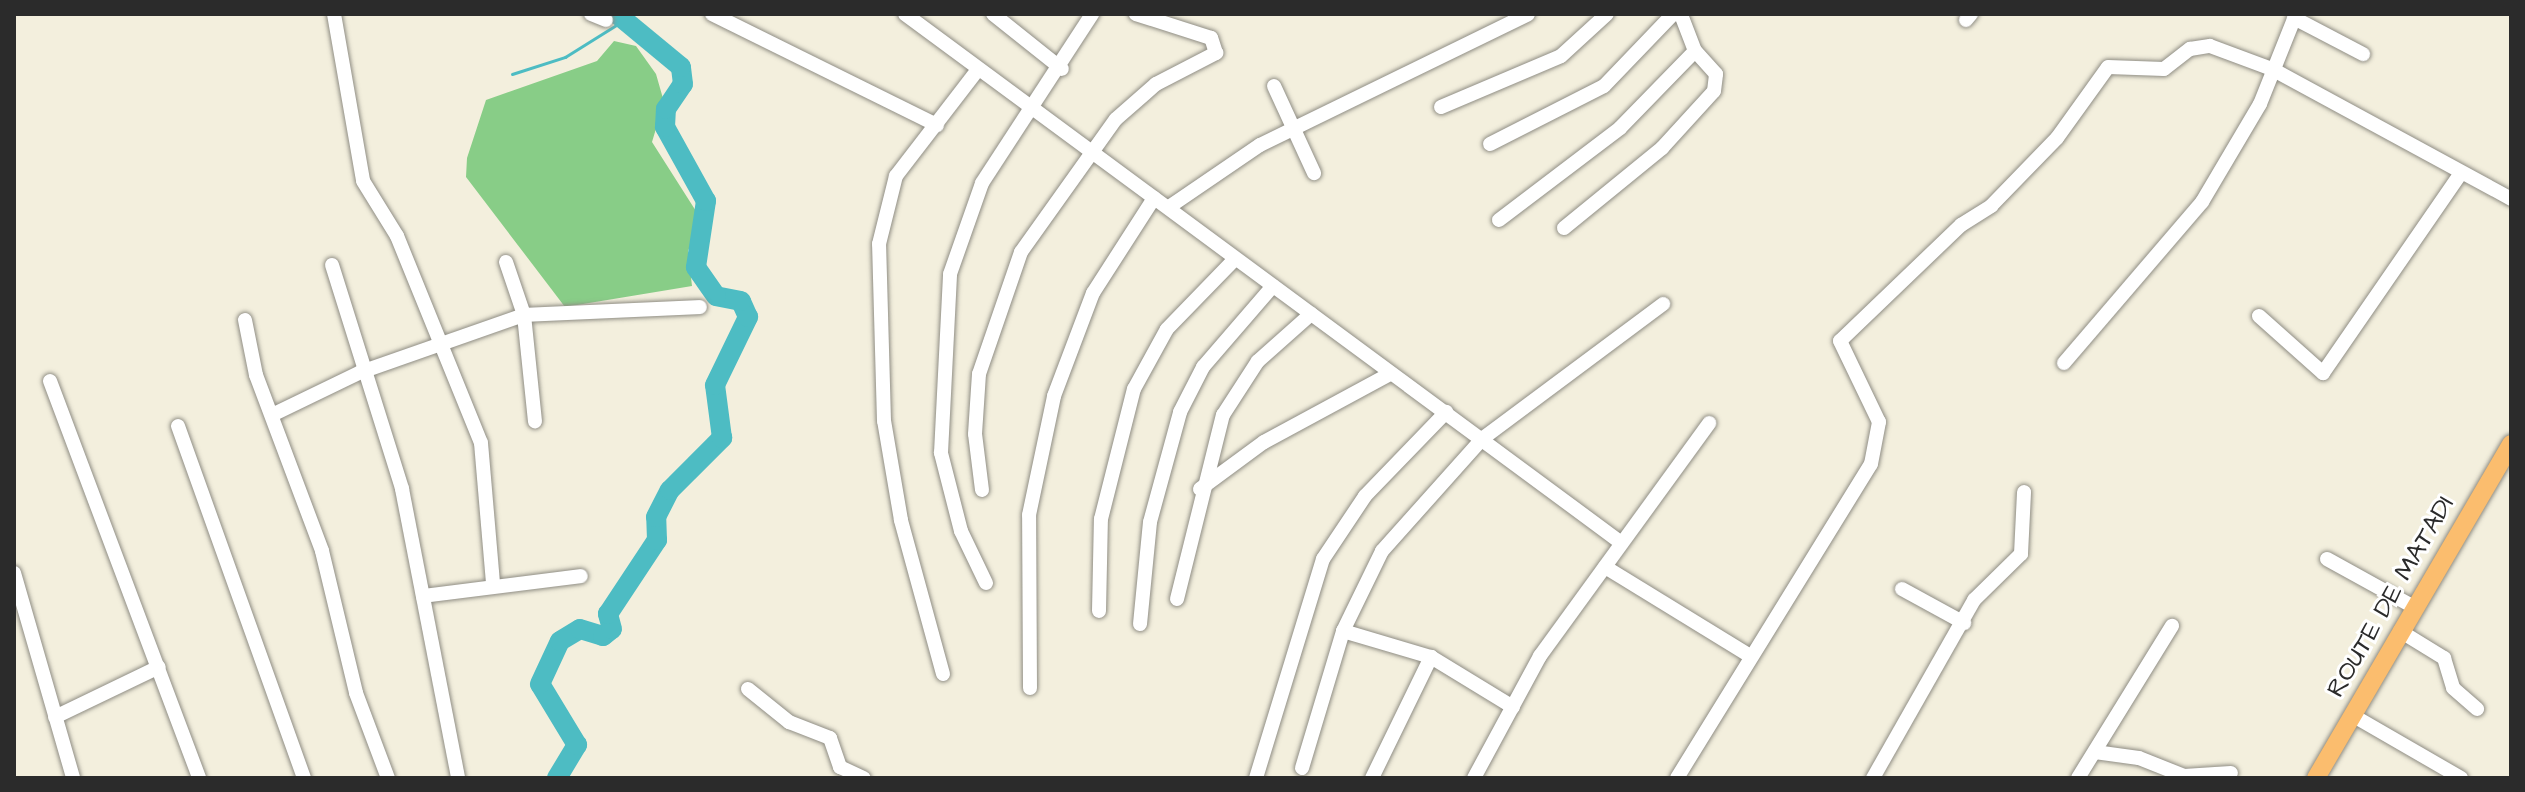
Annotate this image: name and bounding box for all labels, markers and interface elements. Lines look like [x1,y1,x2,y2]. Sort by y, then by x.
street label: ROUTE DE MATADI [2321,491,2461,703]

